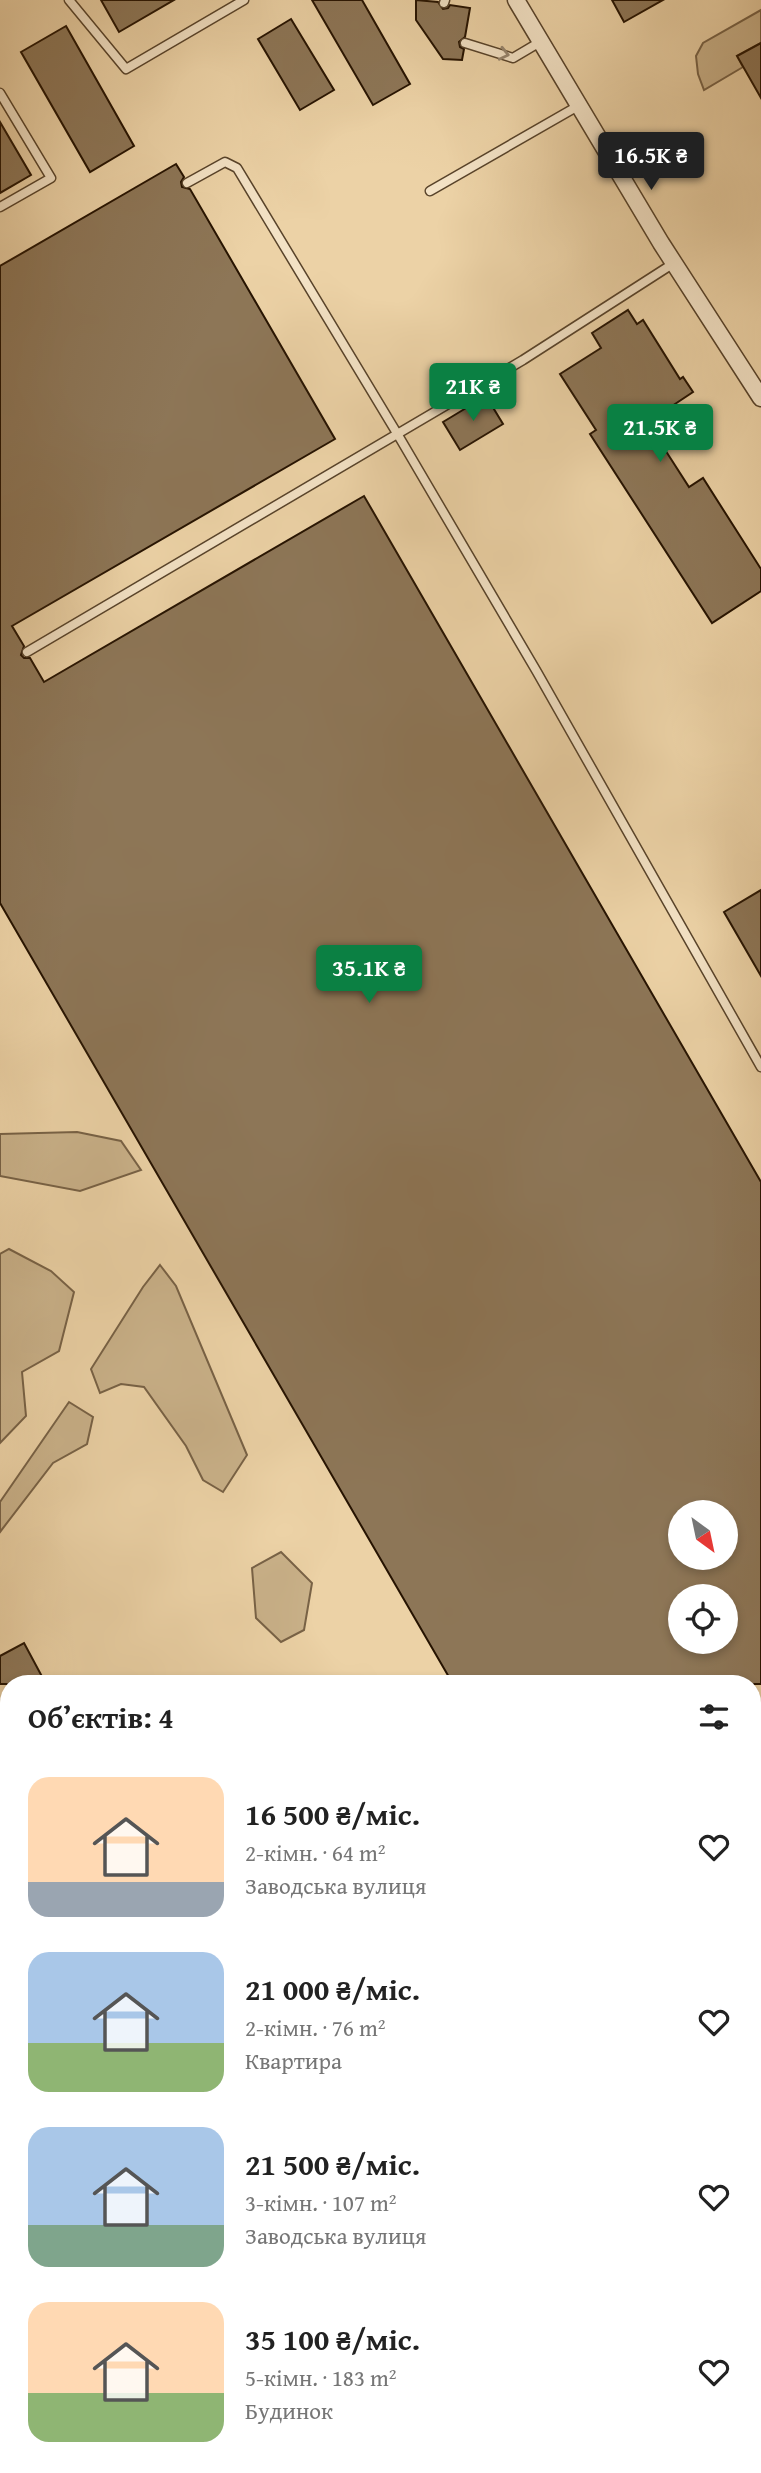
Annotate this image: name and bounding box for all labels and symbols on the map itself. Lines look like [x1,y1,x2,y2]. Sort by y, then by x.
one-way arrow [497,46,509,60]
pin: 16.5K ₴ [586,132,716,192]
pin: 21K ₴ [424,364,522,423]
pin: 21.5K ₴ [595,405,725,464]
pin: 35.1K ₴ [304,946,434,1005]
north arrow [668,1500,738,1570]

